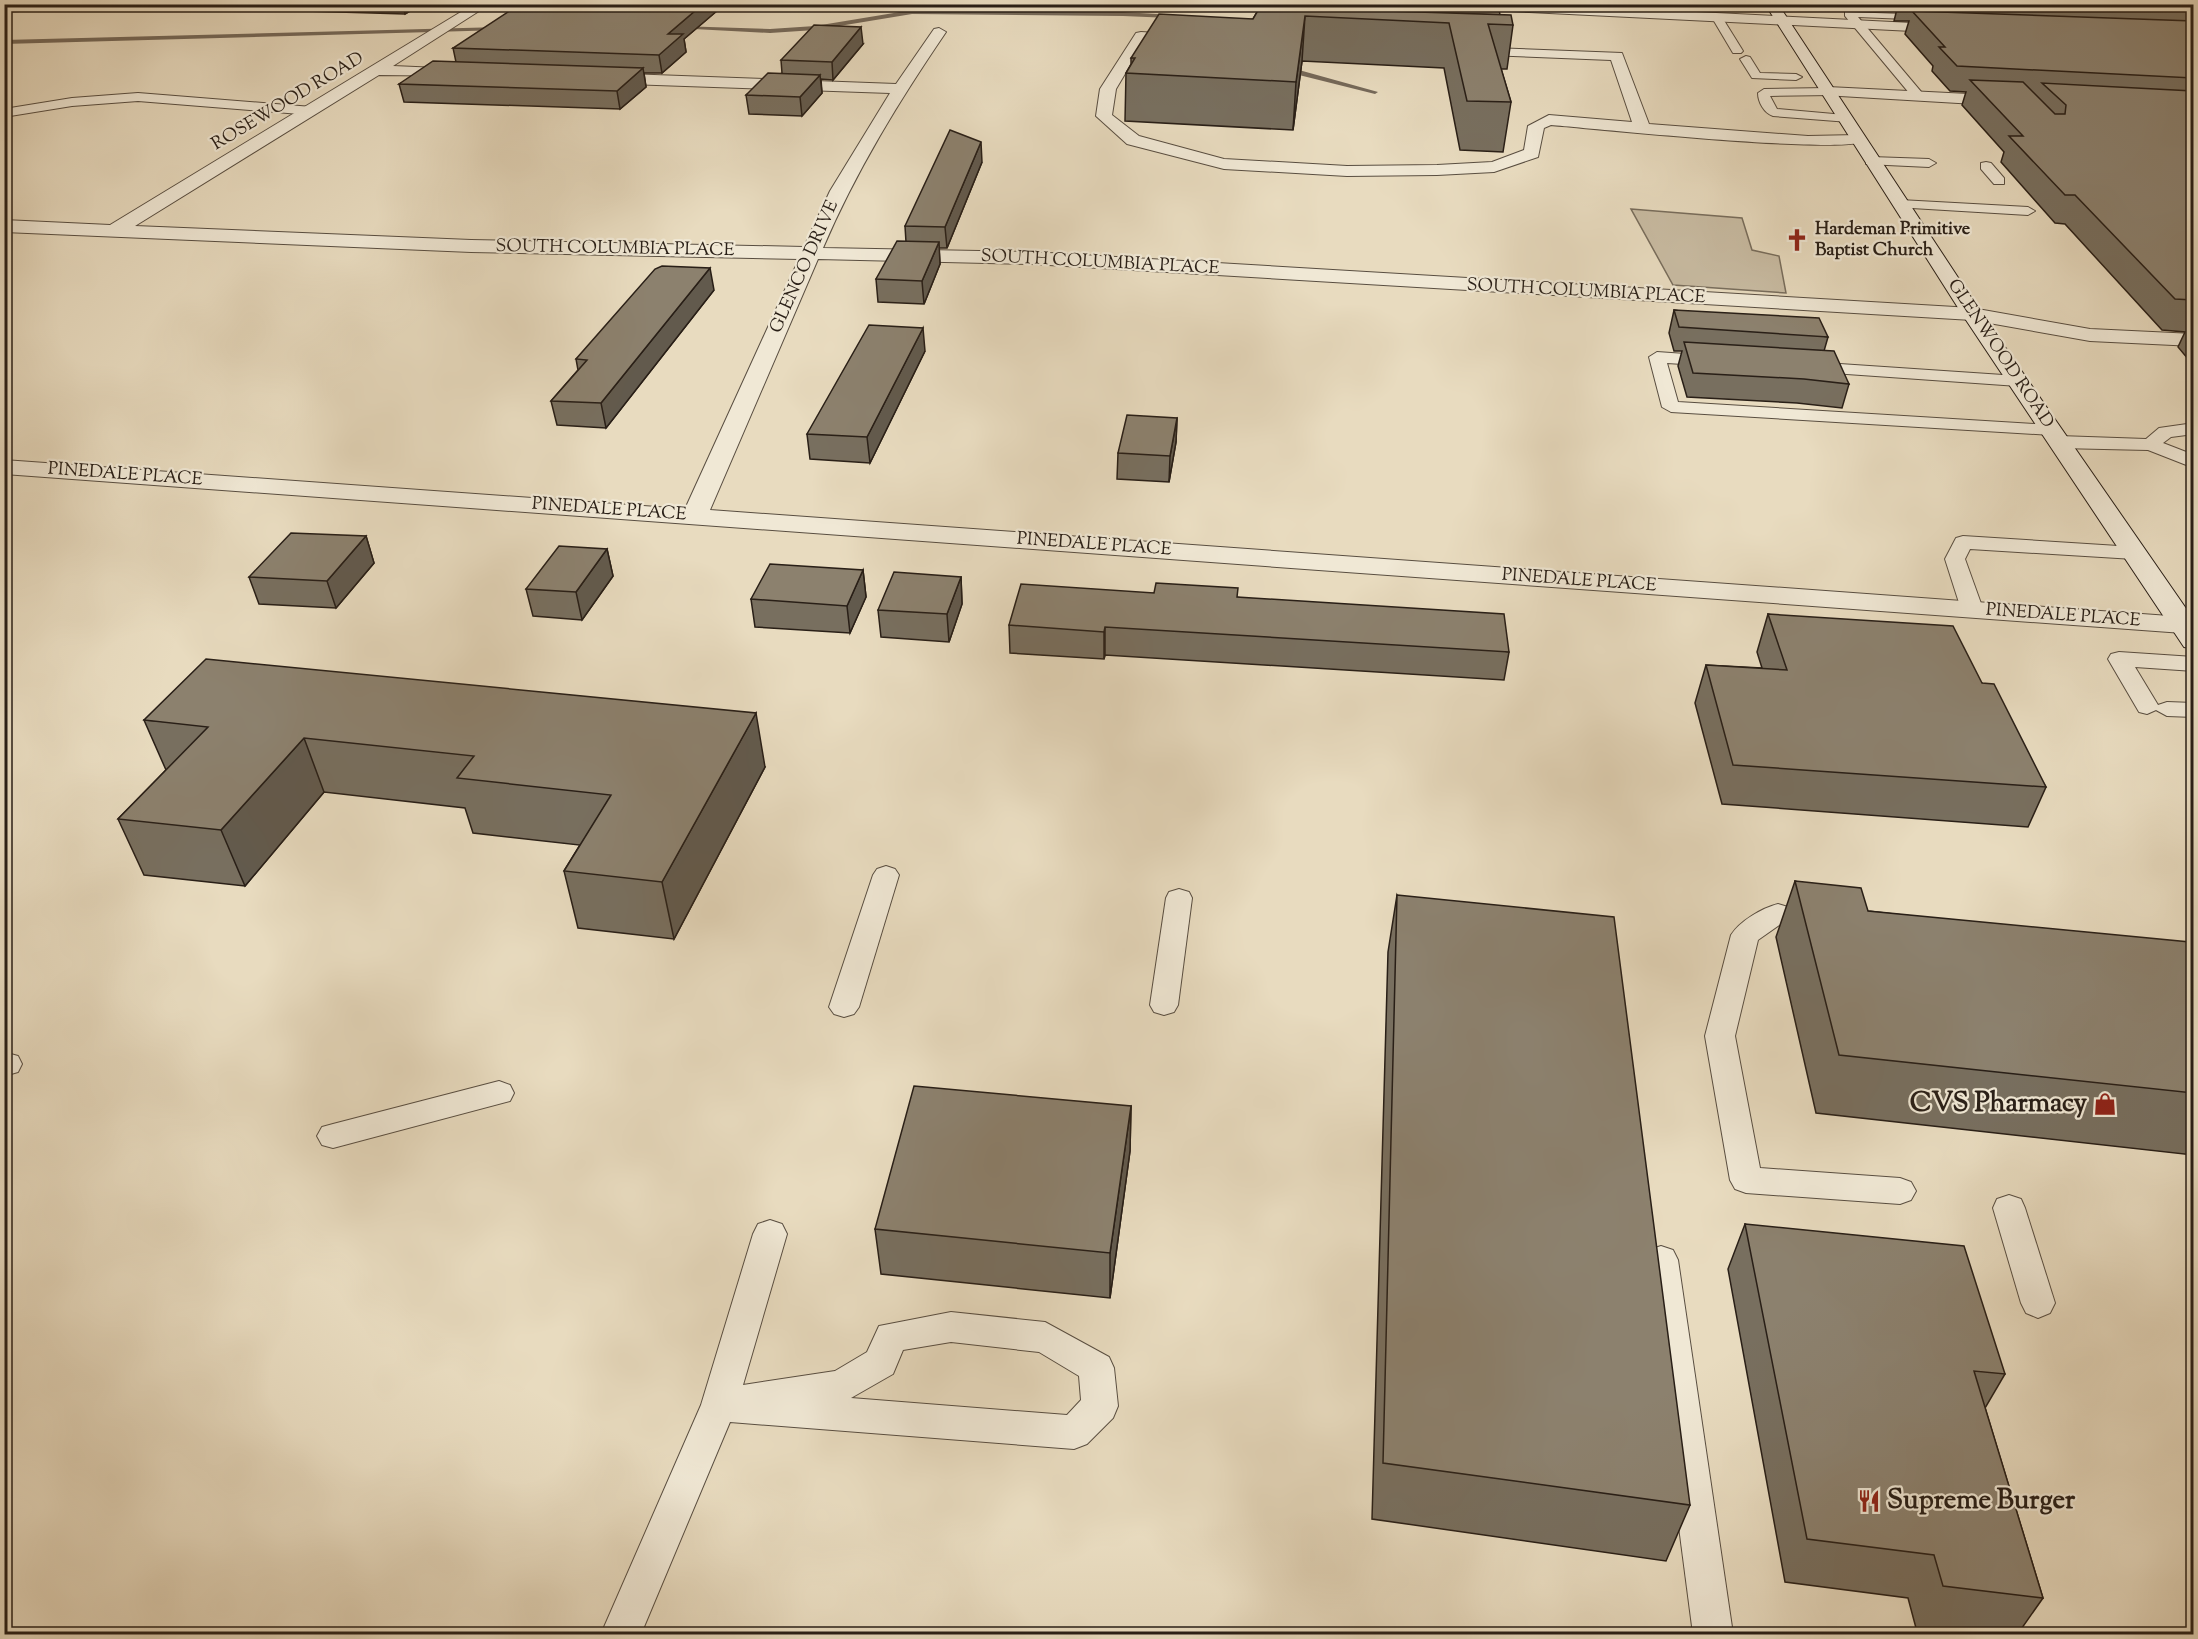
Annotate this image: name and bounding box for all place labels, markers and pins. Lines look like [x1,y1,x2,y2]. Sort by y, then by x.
place label: Hardeman Primitive Baptist Church [1815,217,1971,264]
church icon: Hardeman Primitive Baptist Church [1784,227,1810,253]
place label: CVS Pharmacy [1910,1085,2088,1124]
shop icon: CVS Pharmacy [2092,1091,2118,1117]
place label: Supreme Burger [1887,1482,2076,1521]
restaurant icon: Supreme Burger [1856,1488,1882,1514]

